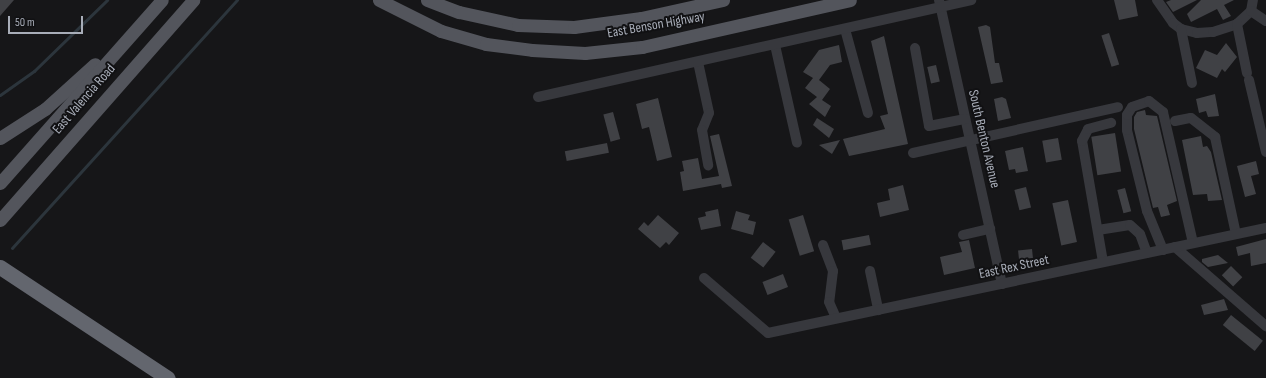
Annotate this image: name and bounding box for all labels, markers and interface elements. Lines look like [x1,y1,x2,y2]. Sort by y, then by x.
scale bar [10,8,85,34]
street label: East Benson Highway [606,8,706,42]
text: 50 m [15,15,35,30]
street label: East Valencia Road [49,61,119,137]
street label: South Benton Avenue [965,88,1003,190]
street label: East Rex Street [977,251,1051,283]

